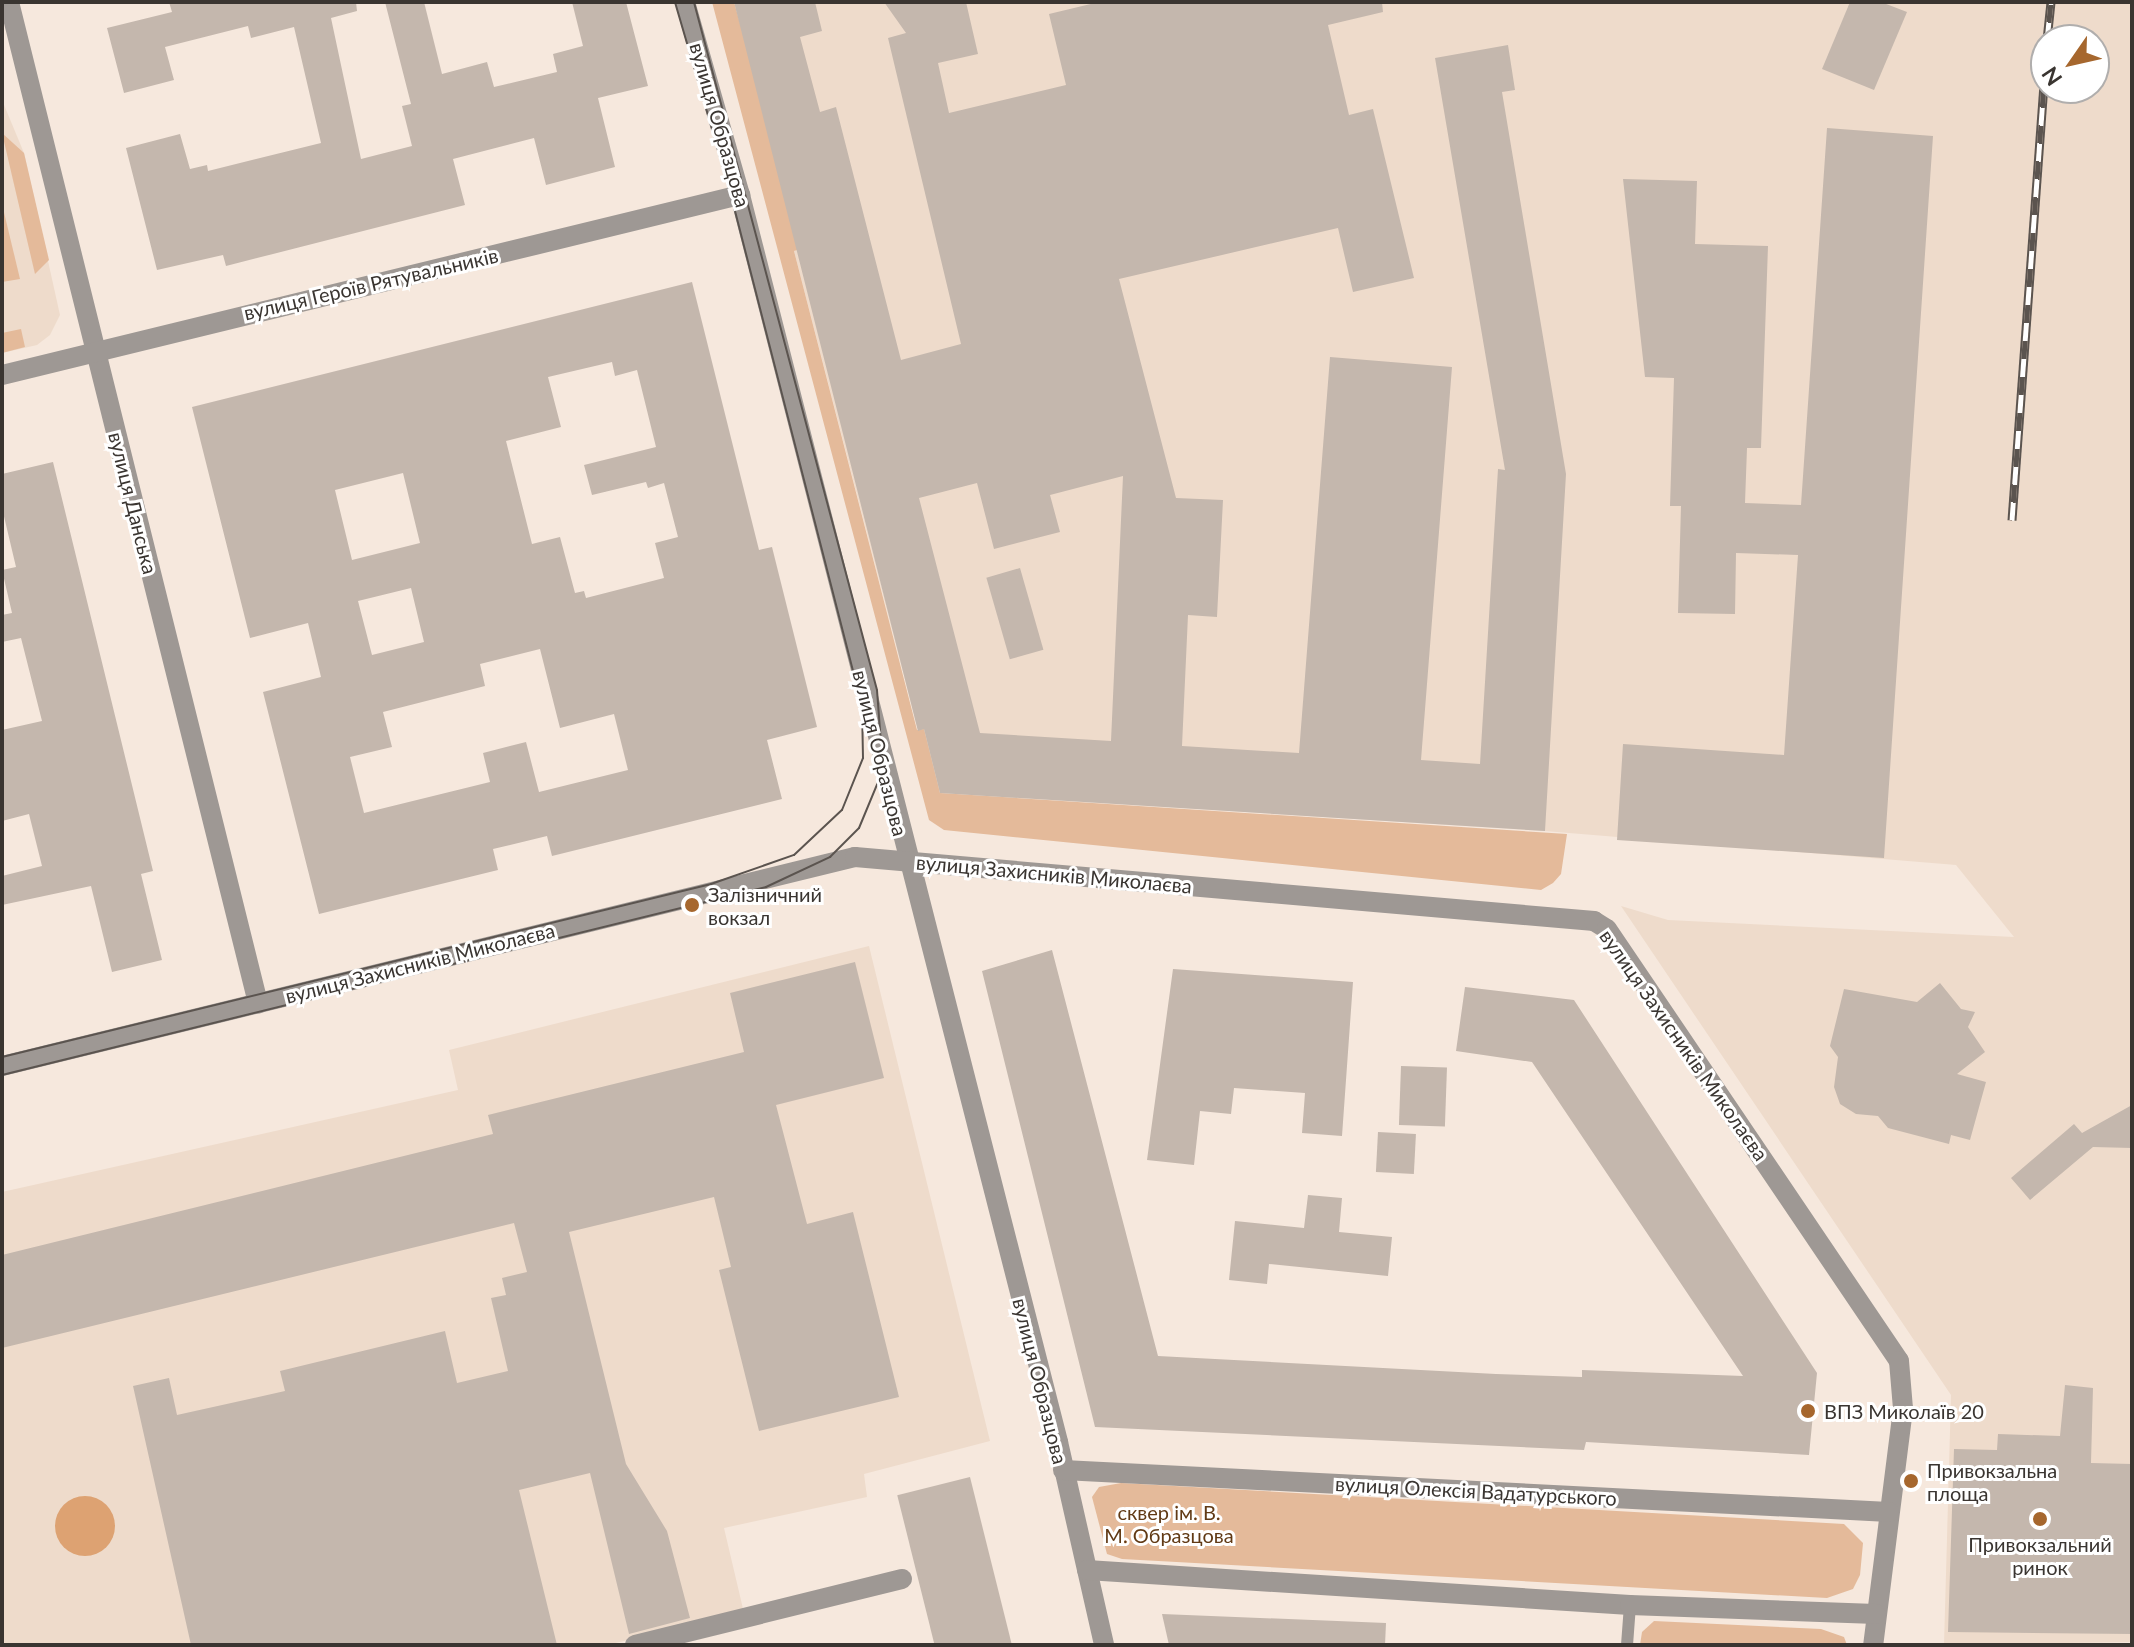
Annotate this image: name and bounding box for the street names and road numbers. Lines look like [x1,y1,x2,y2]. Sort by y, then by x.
street label: вулиця Образцова [685,40,755,210]
street label: вулиця Героїв Рятувальників [241,243,501,325]
street label: вулиця Данська [104,429,162,577]
street label: вулиця Образцова [848,668,912,838]
street label: вулиця Захисників Миколаєва [915,850,1193,898]
street label: вулиця Захисників Миколаєва [283,918,557,1008]
street label: вулиця Захисників Миколаєва [1595,925,1773,1165]
street label: вулиця Образцова [1008,1296,1072,1466]
street label: вулиця Олексія Вадатурського [1335,1472,1617,1510]

